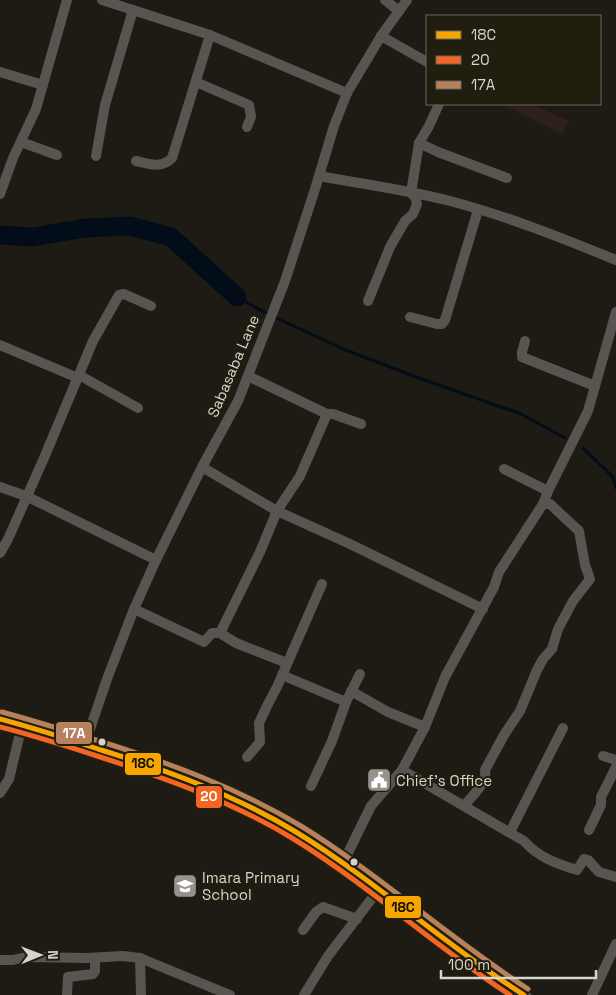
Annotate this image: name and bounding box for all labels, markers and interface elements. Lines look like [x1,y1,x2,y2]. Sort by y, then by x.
legend [426,15,601,105]
text: 18C [471,25,496,44]
text: 20 [471,50,490,69]
text: 17A [471,75,496,94]
street label: Sabasaba Lane [203,312,263,420]
line badge: 17A [55,721,93,745]
text: 17A [63,724,86,742]
unlabelled marker [97,737,107,747]
line badge: 18C [124,752,162,776]
text: 18C [131,754,155,772]
public building icon: Chief's Office [366,767,392,793]
place label: Chief's Office [396,771,492,790]
line badge: 20 [195,785,223,809]
text: 20 [200,787,218,805]
unlabelled marker [349,857,359,867]
place label: Imara Primary School [202,868,300,904]
school or university icon: Imara Primary School [172,873,198,899]
line badge: 18C [384,895,422,919]
text: 18C [391,898,415,916]
north arrow [15,930,65,980]
scale bar [441,948,596,980]
text: N [44,950,62,960]
text: 100 m [448,955,490,974]

